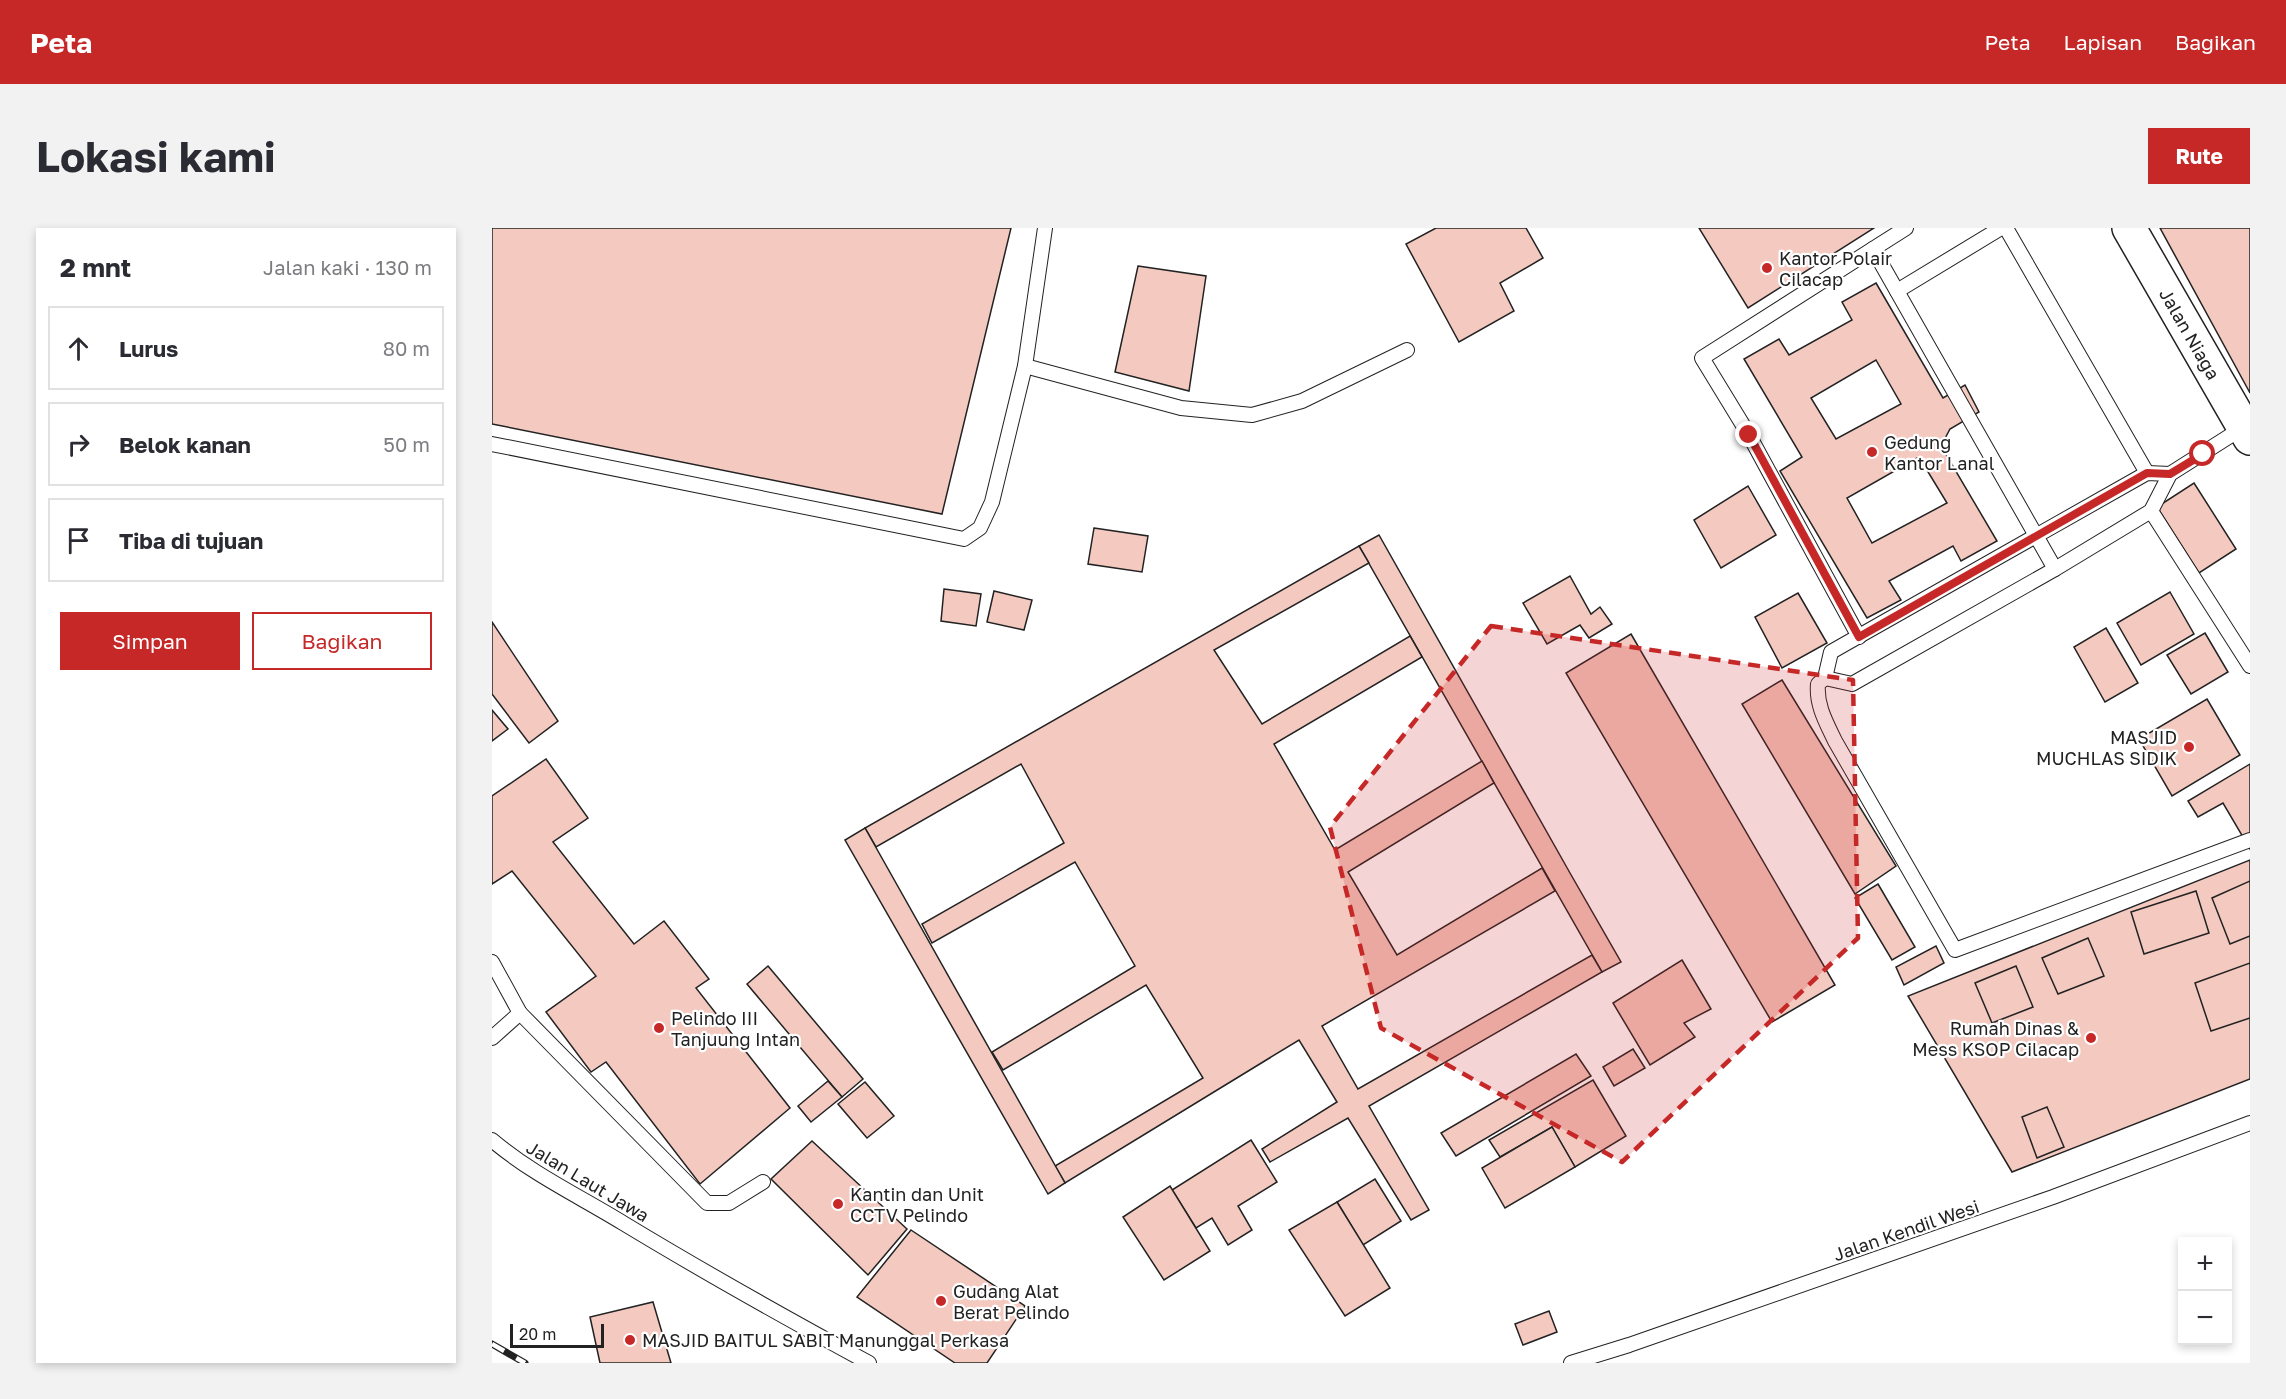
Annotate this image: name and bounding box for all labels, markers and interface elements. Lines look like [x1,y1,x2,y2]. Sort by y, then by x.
text: Peta [30,26,92,59]
text: Peta [1985,29,2031,55]
text: Lapisan [2064,29,2142,55]
text: Bagikan [2175,29,2256,55]
button: Rute [2148,128,2250,184]
text: Lokasi kami [36,131,276,181]
place label: Kantor Polair Cilacap [1779,247,1892,290]
text: 2 mnt [60,252,131,283]
text: Jalan kaki · 130 m [263,255,432,279]
marker: Kantor Polair Cilacap [1760,261,1774,275]
street label: Jalan Niaga [2155,284,2225,383]
icon: ahead [62,332,95,365]
text: Lurus [119,335,178,362]
text: 80 m [383,336,430,360]
route end [1735,421,1761,447]
icon: right [62,428,95,461]
text: Belok kanan [119,431,251,458]
place label: Gedung Kantor Lanal [1884,431,1995,474]
text: 50 m [383,432,430,456]
route start [2189,440,2215,466]
marker: Gedung Kantor Lanal [1865,445,1879,459]
icon: arrive [62,524,95,557]
text: Tiba di tujuan [119,527,263,554]
button: Simpan [60,612,240,670]
button: Bagikan [252,612,432,670]
place label: MASJID MUCHLAS SIDIK [2036,726,2177,769]
marker: MASJID MUCHLAS SIDIK [2182,740,2196,754]
place label: Pelindo III Tanjuung Intan [671,1007,800,1050]
place label: Rumah Dinas & Mess KSOP Cilacap [1912,1017,2079,1060]
marker: Pelindo III Tanjuung Intan [652,1021,666,1035]
marker: Rumah Dinas & Mess KSOP Cilacap [2084,1031,2098,1045]
street label: Jalan Laut Jawa [523,1136,653,1226]
place label: Kantin dan Unit CCTV Pelindo [850,1183,984,1226]
street label: Jalan Kendil Wesi [1830,1195,1982,1265]
marker: Kantin dan Unit CCTV Pelindo [831,1197,845,1211]
map controls [2178,1237,2232,1345]
button: + [2178,1237,2232,1291]
place label: Gudang Alat Berat Pelindo [953,1280,1070,1323]
button: − [2178,1291,2232,1345]
marker: Gudang Alat Berat Pelindo [934,1294,948,1308]
scale bar [510,1321,604,1348]
text: 20 m [519,1324,556,1344]
place label: MASJID BAITUL SABIT Manunggal Perkasa [642,1329,1009,1351]
marker: MASJID BAITUL SABIT Manunggal Perkasa [623,1333,637,1347]

